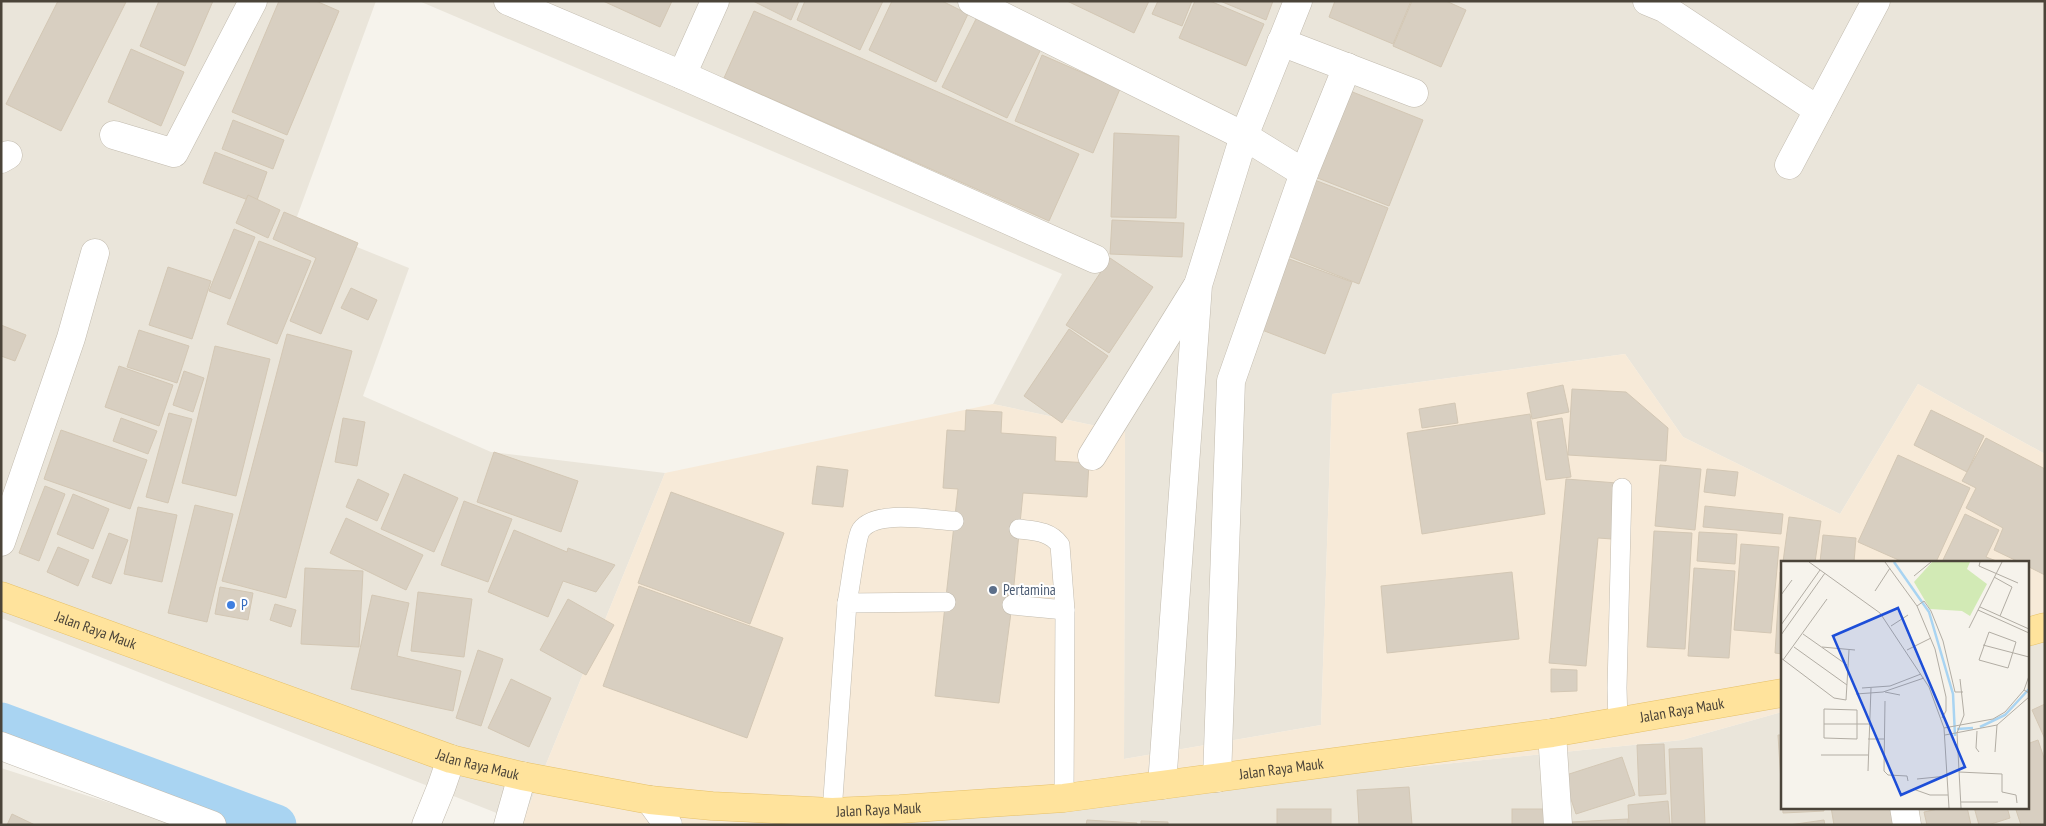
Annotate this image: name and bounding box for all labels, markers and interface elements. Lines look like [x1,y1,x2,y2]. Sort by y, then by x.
inset map [1781,561,2028,808]
place label: Pertamina [1003,580,1056,599]
marker: Pertamina [987,584,999,596]
place label: P [241,595,248,614]
marker: P [225,599,237,611]
street label: Jalan Raya Mauk [52,606,139,653]
street label: Jalan Raya Mauk [1637,693,1726,727]
street label: Jalan Raya Mauk [433,744,521,784]
street label: Jalan Raya Mauk [1237,754,1325,784]
street label: Jalan Raya Mauk [835,798,922,821]

